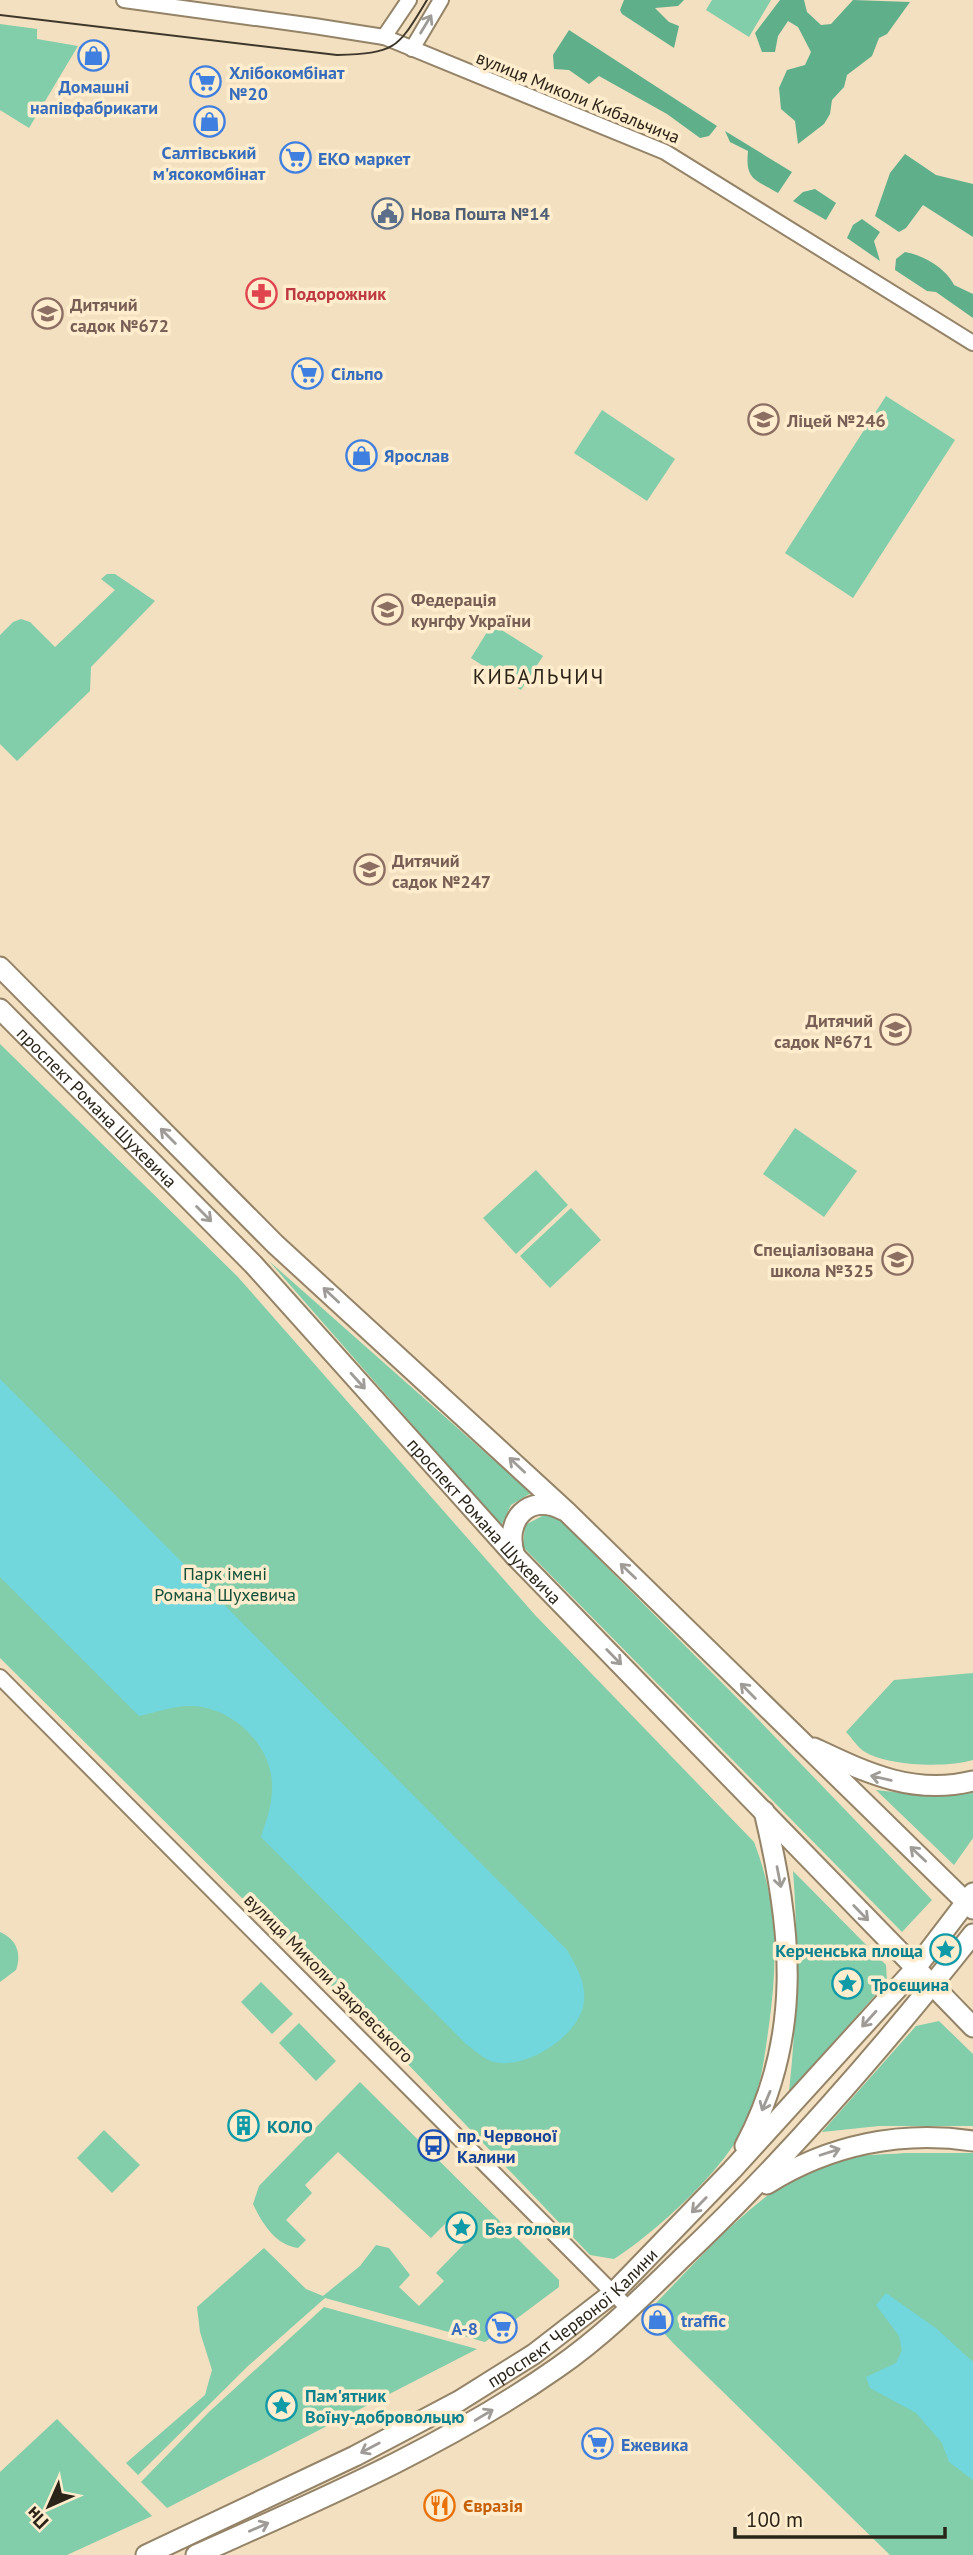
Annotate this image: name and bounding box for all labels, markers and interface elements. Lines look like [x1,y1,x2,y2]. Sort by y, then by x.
one-way arrow [420,15,434,35]
shop icon: Домашні напівфабрикати [77,38,111,72]
street label: вулиця Миколи Кибальчича [473,46,683,148]
place label: Хлібокомбінат №20 [229,61,345,105]
supermarket icon: Хлібокомбінат №20 [189,65,223,99]
place label: Домашні напівфабрикати [30,75,158,119]
shop icon: Салтівський м'ясокомбінат [192,104,226,138]
place label: Салтівський м'ясокомбінат [153,141,266,185]
supermarket icon: ЕКО маркет [278,141,312,175]
place label: ЕКО маркет [318,147,411,170]
public building icon: Нова Пошта №14 [371,196,405,230]
place label: Нова Пошта №14 [411,202,550,225]
pharmacy icon: Подорожник [245,276,279,310]
place label: Подорожник [285,282,386,305]
place label: Дитячий садок №672 [70,293,169,337]
school or university icon: Дитячий садок №672 [30,297,64,331]
supermarket icon: Сільпо [291,356,325,390]
place label: Сільпо [331,362,384,385]
school or university icon: Ліцей №246 [747,403,781,437]
place label: Ліцей №246 [786,409,886,432]
shop icon: Ярослав [344,438,378,472]
place label: Ярослав [384,444,449,467]
place label: Федерація кунгфу України [411,588,531,632]
school or university icon: Федерація кунгфу України [371,592,405,626]
district label: КИБАЛЬЧИЧ [473,663,605,690]
place label: Дитячий садок №247 [392,849,491,893]
school or university icon: Дитячий садок №247 [352,853,386,887]
place label: Дитячий садок №671 [774,1009,873,1053]
school or university icon: Дитячий садок №671 [879,1013,913,1047]
street label: проспект Романа Шухевича [12,1022,182,1192]
one-way arrow [160,1128,177,1145]
one-way arrow [195,1205,212,1222]
place label: Спеціалізована школа №325 [753,1238,874,1282]
school or university icon: Спеціалізована школа №325 [880,1242,914,1276]
one-way arrow [322,1287,340,1303]
one-way arrow [350,1372,366,1390]
street label: проспект Романа Шухевича [403,1433,567,1609]
one-way arrow [509,1457,526,1474]
park label: Парк імені Романа Шухевича [154,1562,296,1606]
one-way arrow [620,1563,637,1580]
one-way arrow [605,1648,622,1665]
one-way arrow [740,1682,757,1699]
one-way arrow [870,1770,893,1784]
one-way arrow [909,1846,927,1862]
one-way arrow [773,1865,786,1888]
street label: вулиця Миколи Закревського [239,1888,419,2068]
one-way arrow [853,1904,869,1922]
place icon: Керченська площа [929,1933,963,1967]
place label: Керченська площа [775,1939,923,1962]
place icon: Троєщина [831,1967,865,2001]
place label: Троєщина [871,1973,949,1996]
one-way arrow [861,2010,877,2028]
one-way arrow [759,2089,772,2111]
building icon: КОЛО [227,2109,261,2143]
place label: КОЛО [267,2115,313,2138]
place label: пр. Червоної Калини [457,2124,558,2168]
bus stop icon: пр. Червоної Калини [417,2128,451,2162]
one-way arrow [819,2145,841,2158]
one-way arrow [690,2196,707,2213]
place icon: Без голови [445,2211,479,2245]
place label: Без голови [485,2217,571,2240]
street label: проспект Червоної Калини [483,2243,662,2392]
shop icon: traffic [641,2303,675,2337]
place label: traffic [681,2309,726,2332]
supermarket icon: А-8 [484,2311,518,2345]
place label: А-8 [451,2317,478,2340]
place label: Пам'ятник Воїну-добровольцю [305,2384,464,2428]
place icon: Пам'ятник Воїну-добровольцю [265,2388,299,2422]
one-way arrow [474,2407,494,2421]
supermarket icon: Ежевика [581,2427,615,2461]
place label: Ежевика [621,2433,688,2456]
one-way arrow [360,2442,381,2455]
north arrow [14,2471,84,2541]
restaurant icon: Євразія [423,2488,457,2522]
place label: Євразія [463,2494,523,2517]
scale bar [735,2496,945,2540]
text: Пн [21,2502,53,2534]
text: 100 m [746,2506,803,2533]
one-way arrow [247,2520,269,2533]

